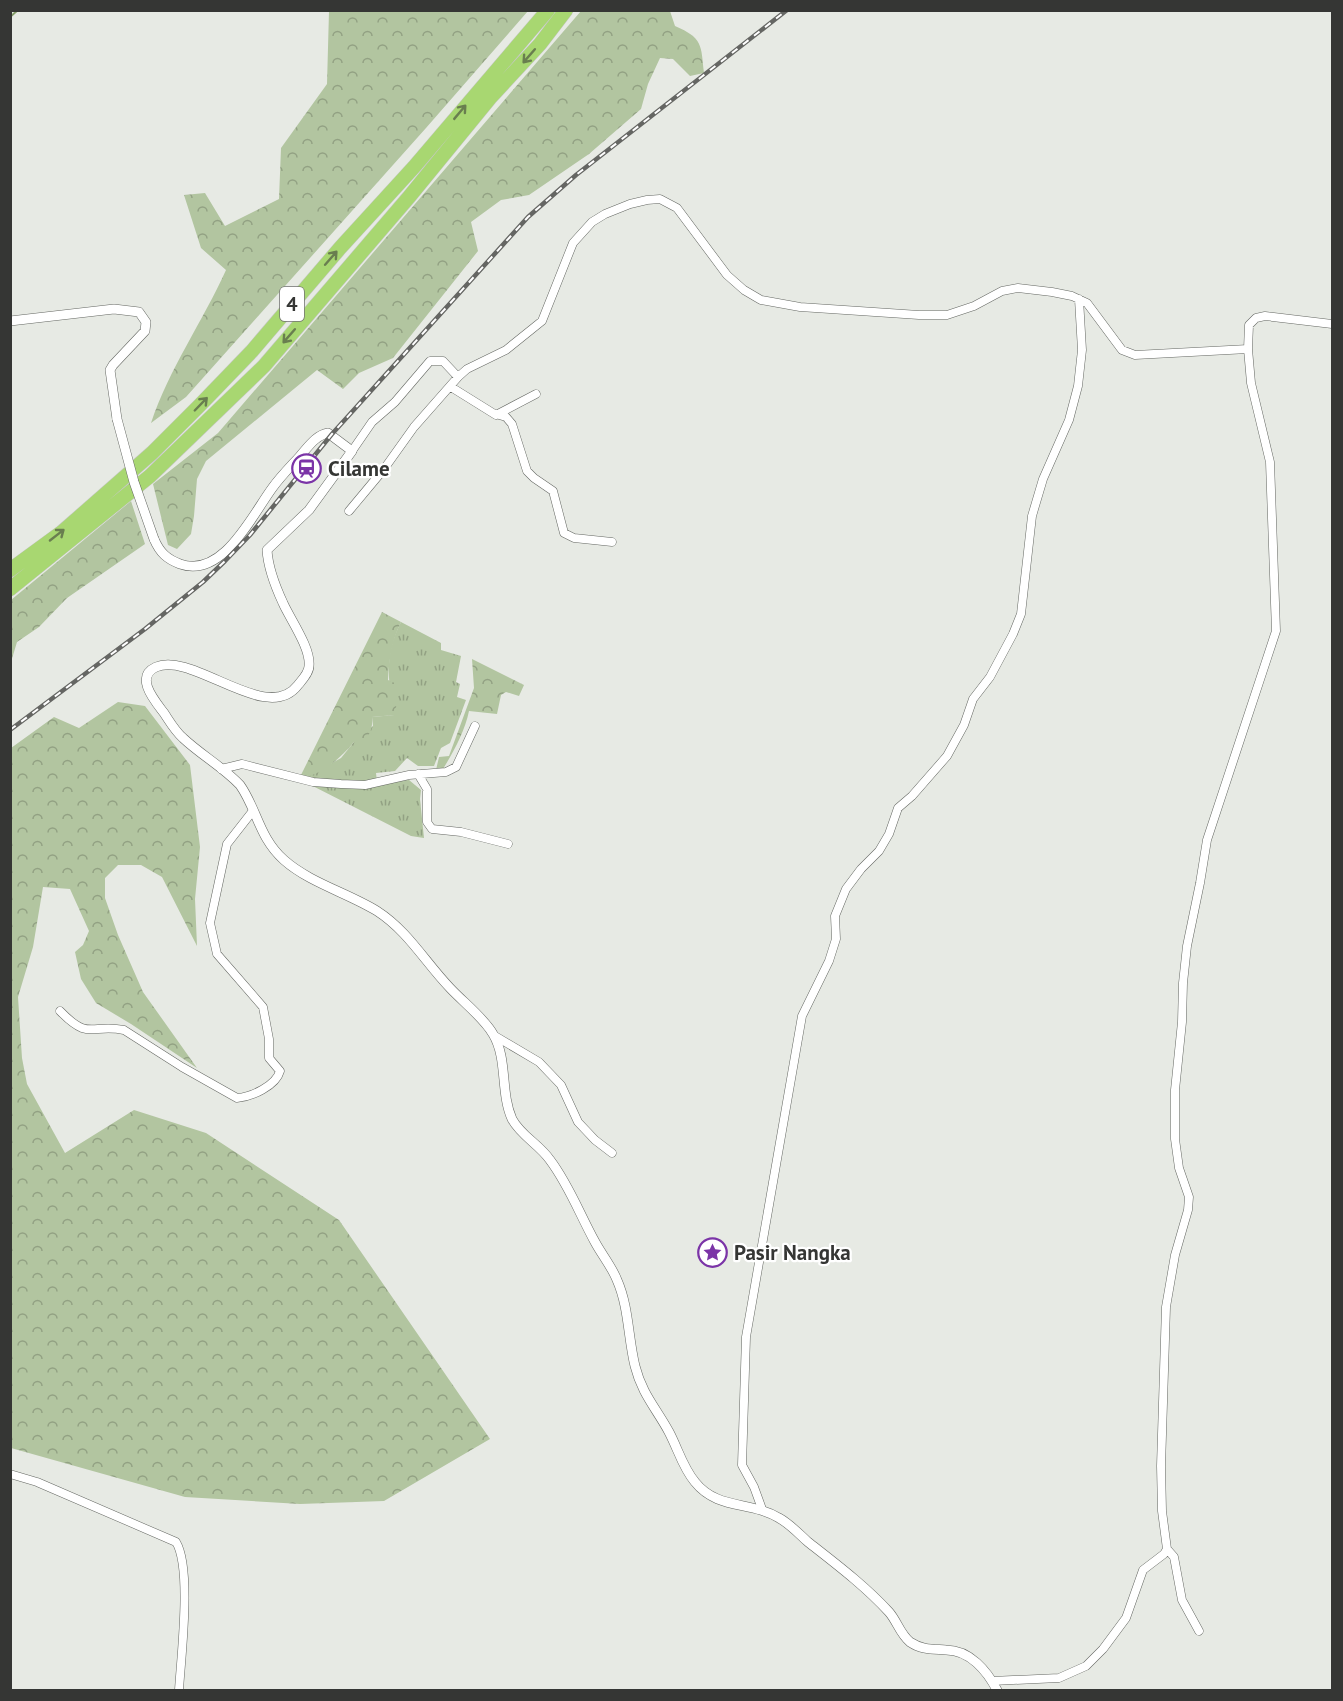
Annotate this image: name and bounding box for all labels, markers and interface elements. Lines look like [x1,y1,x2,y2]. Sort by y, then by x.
one-way arrow [523,48,536,64]
one-way arrow [453,105,467,120]
one-way arrow [324,251,338,266]
road number: 4 [280,287,304,321]
one-way arrow [282,328,296,343]
one-way arrow [194,397,209,412]
station icon: Cilame [291,452,323,484]
place label: Cilame [328,455,390,482]
one-way arrow [49,529,65,542]
place icon: Pasir Nangka [697,1236,729,1268]
place label: Pasir Nangka [734,1239,851,1266]

